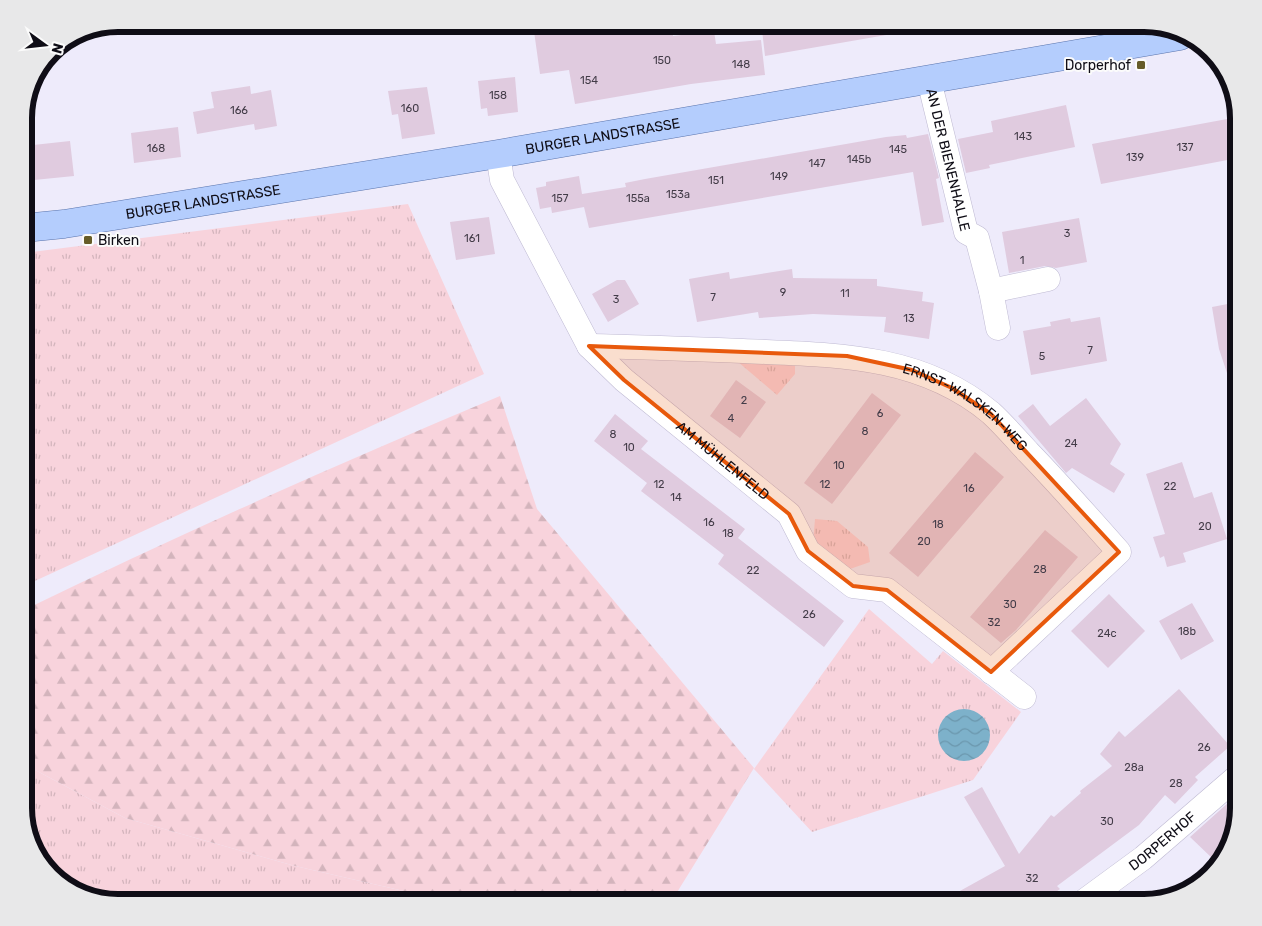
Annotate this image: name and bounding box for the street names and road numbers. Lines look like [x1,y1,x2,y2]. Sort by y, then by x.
street label: AN DER BIENENHALLE [923,86,974,233]
street label: BURGER LANDSTRASSE [524,114,681,158]
street label: BURGER LANDSTRASSE [124,181,282,222]
street label: ERNST-WALSKEN-WEG [901,360,1031,455]
street label: AM MÜHLENFELD [673,417,773,503]
street label: DORPERHOF [1125,808,1199,874]

